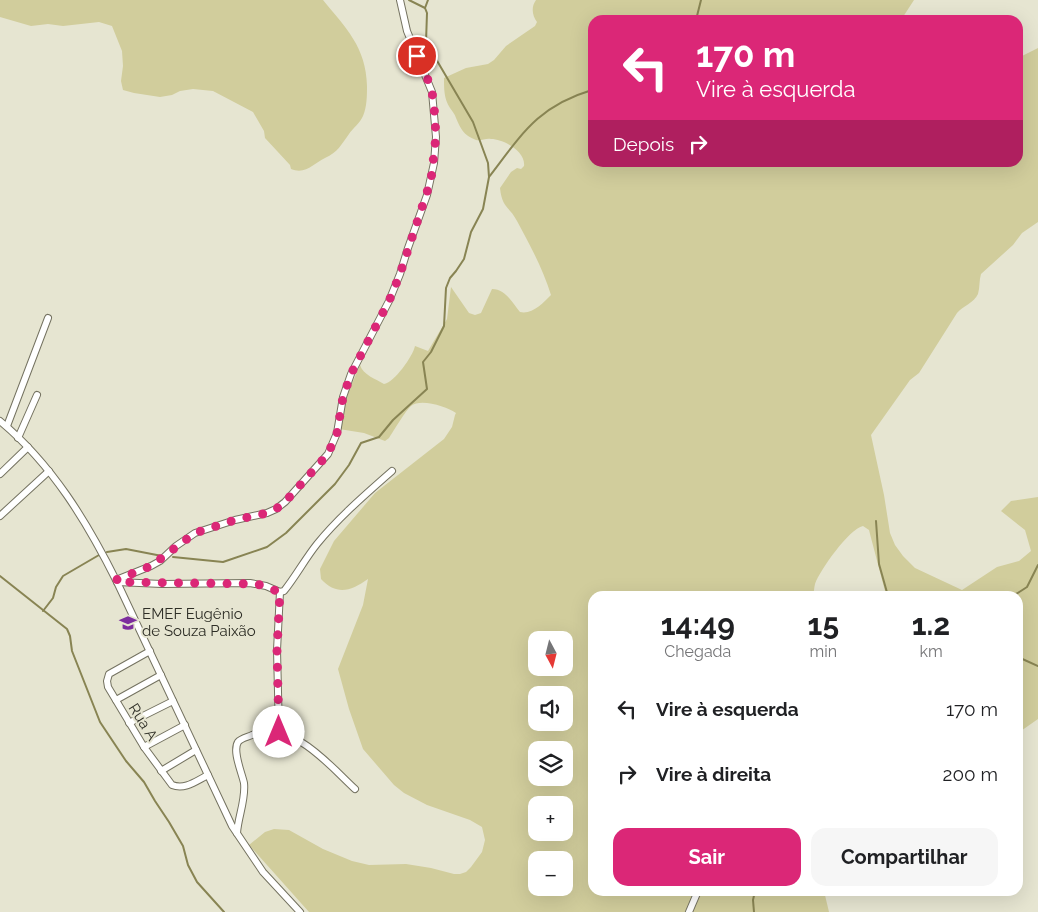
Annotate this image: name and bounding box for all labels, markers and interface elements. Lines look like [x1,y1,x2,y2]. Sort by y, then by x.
text: 170 m [696,34,795,75]
pin [396,35,438,77]
icon: left [613,35,678,100]
icon: arrive [403,42,431,70]
text: Vire à esquerda [696,76,855,102]
icon: right [684,130,712,158]
text: Depois [613,133,674,155]
place label: EMEF Eugênio de Souza Paixão [142,605,256,640]
text: 14:49 [661,607,735,642]
text: 15 [808,607,839,642]
text: 1.2 [912,607,950,642]
school or university icon: EMEF Eugênio de Souza Paixão [118,613,138,633]
north arrow [528,631,572,676]
map controls [528,631,573,896]
text: Chegada [664,642,731,661]
text: min [810,642,837,661]
text: km [919,642,943,661]
button: sound [528,686,573,731]
icon: left [613,695,641,723]
text: Vire à esquerda [656,698,799,720]
text: 170 m [946,698,998,720]
street label: Rua A [125,700,161,744]
position arrow [252,705,304,757]
button: layers [528,741,573,786]
icon: right [613,760,641,788]
text: Vire à direita [656,763,771,785]
text: 200 m [943,763,998,785]
button: + [528,796,573,841]
button: Sair [613,828,801,886]
button: Compartilhar [811,828,998,886]
button: − [528,851,573,896]

